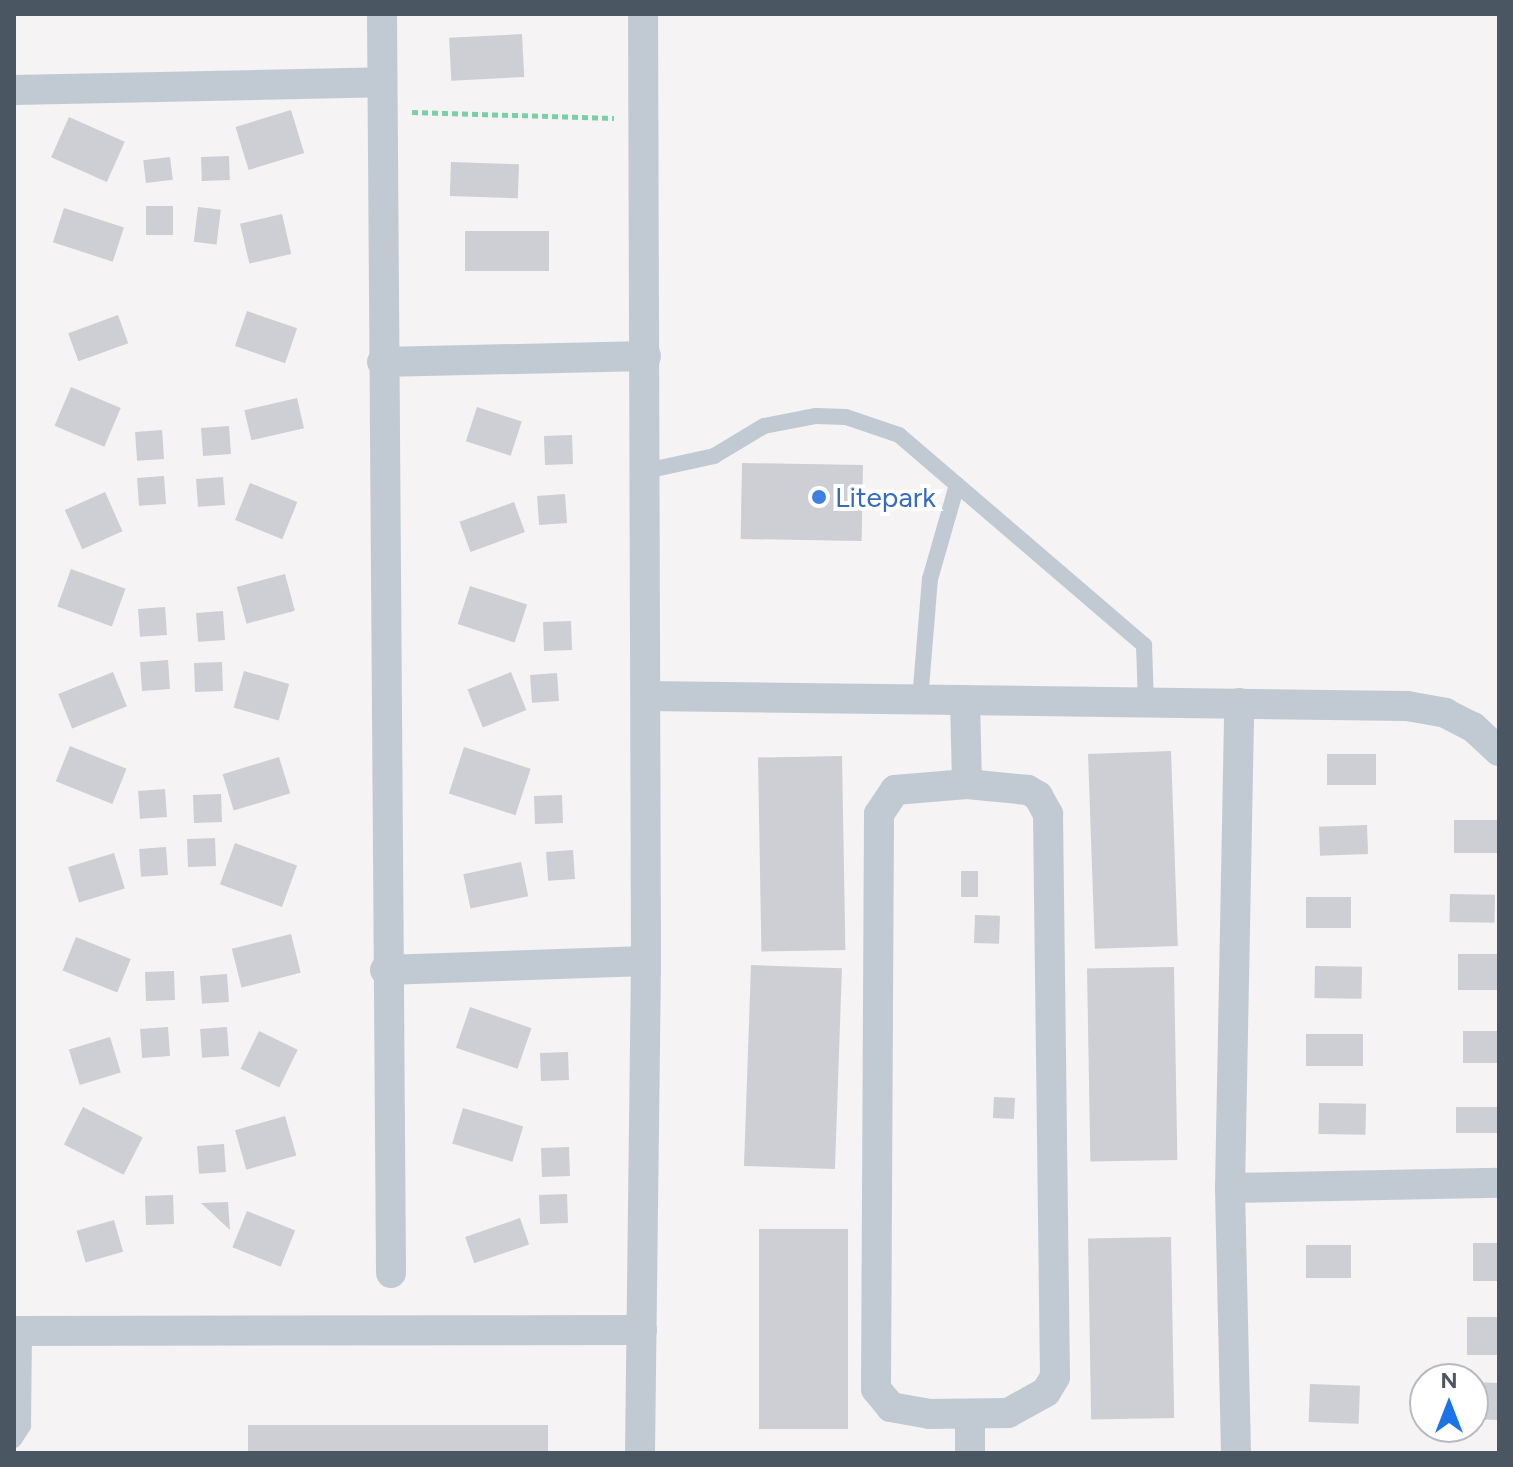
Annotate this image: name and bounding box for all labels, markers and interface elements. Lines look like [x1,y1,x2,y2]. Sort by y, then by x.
place label: Litepark [835,480,936,514]
marker: Litepark [810,488,828,506]
north arrow [1409,1363,1489,1443]
text: N [1440,1367,1458,1394]

